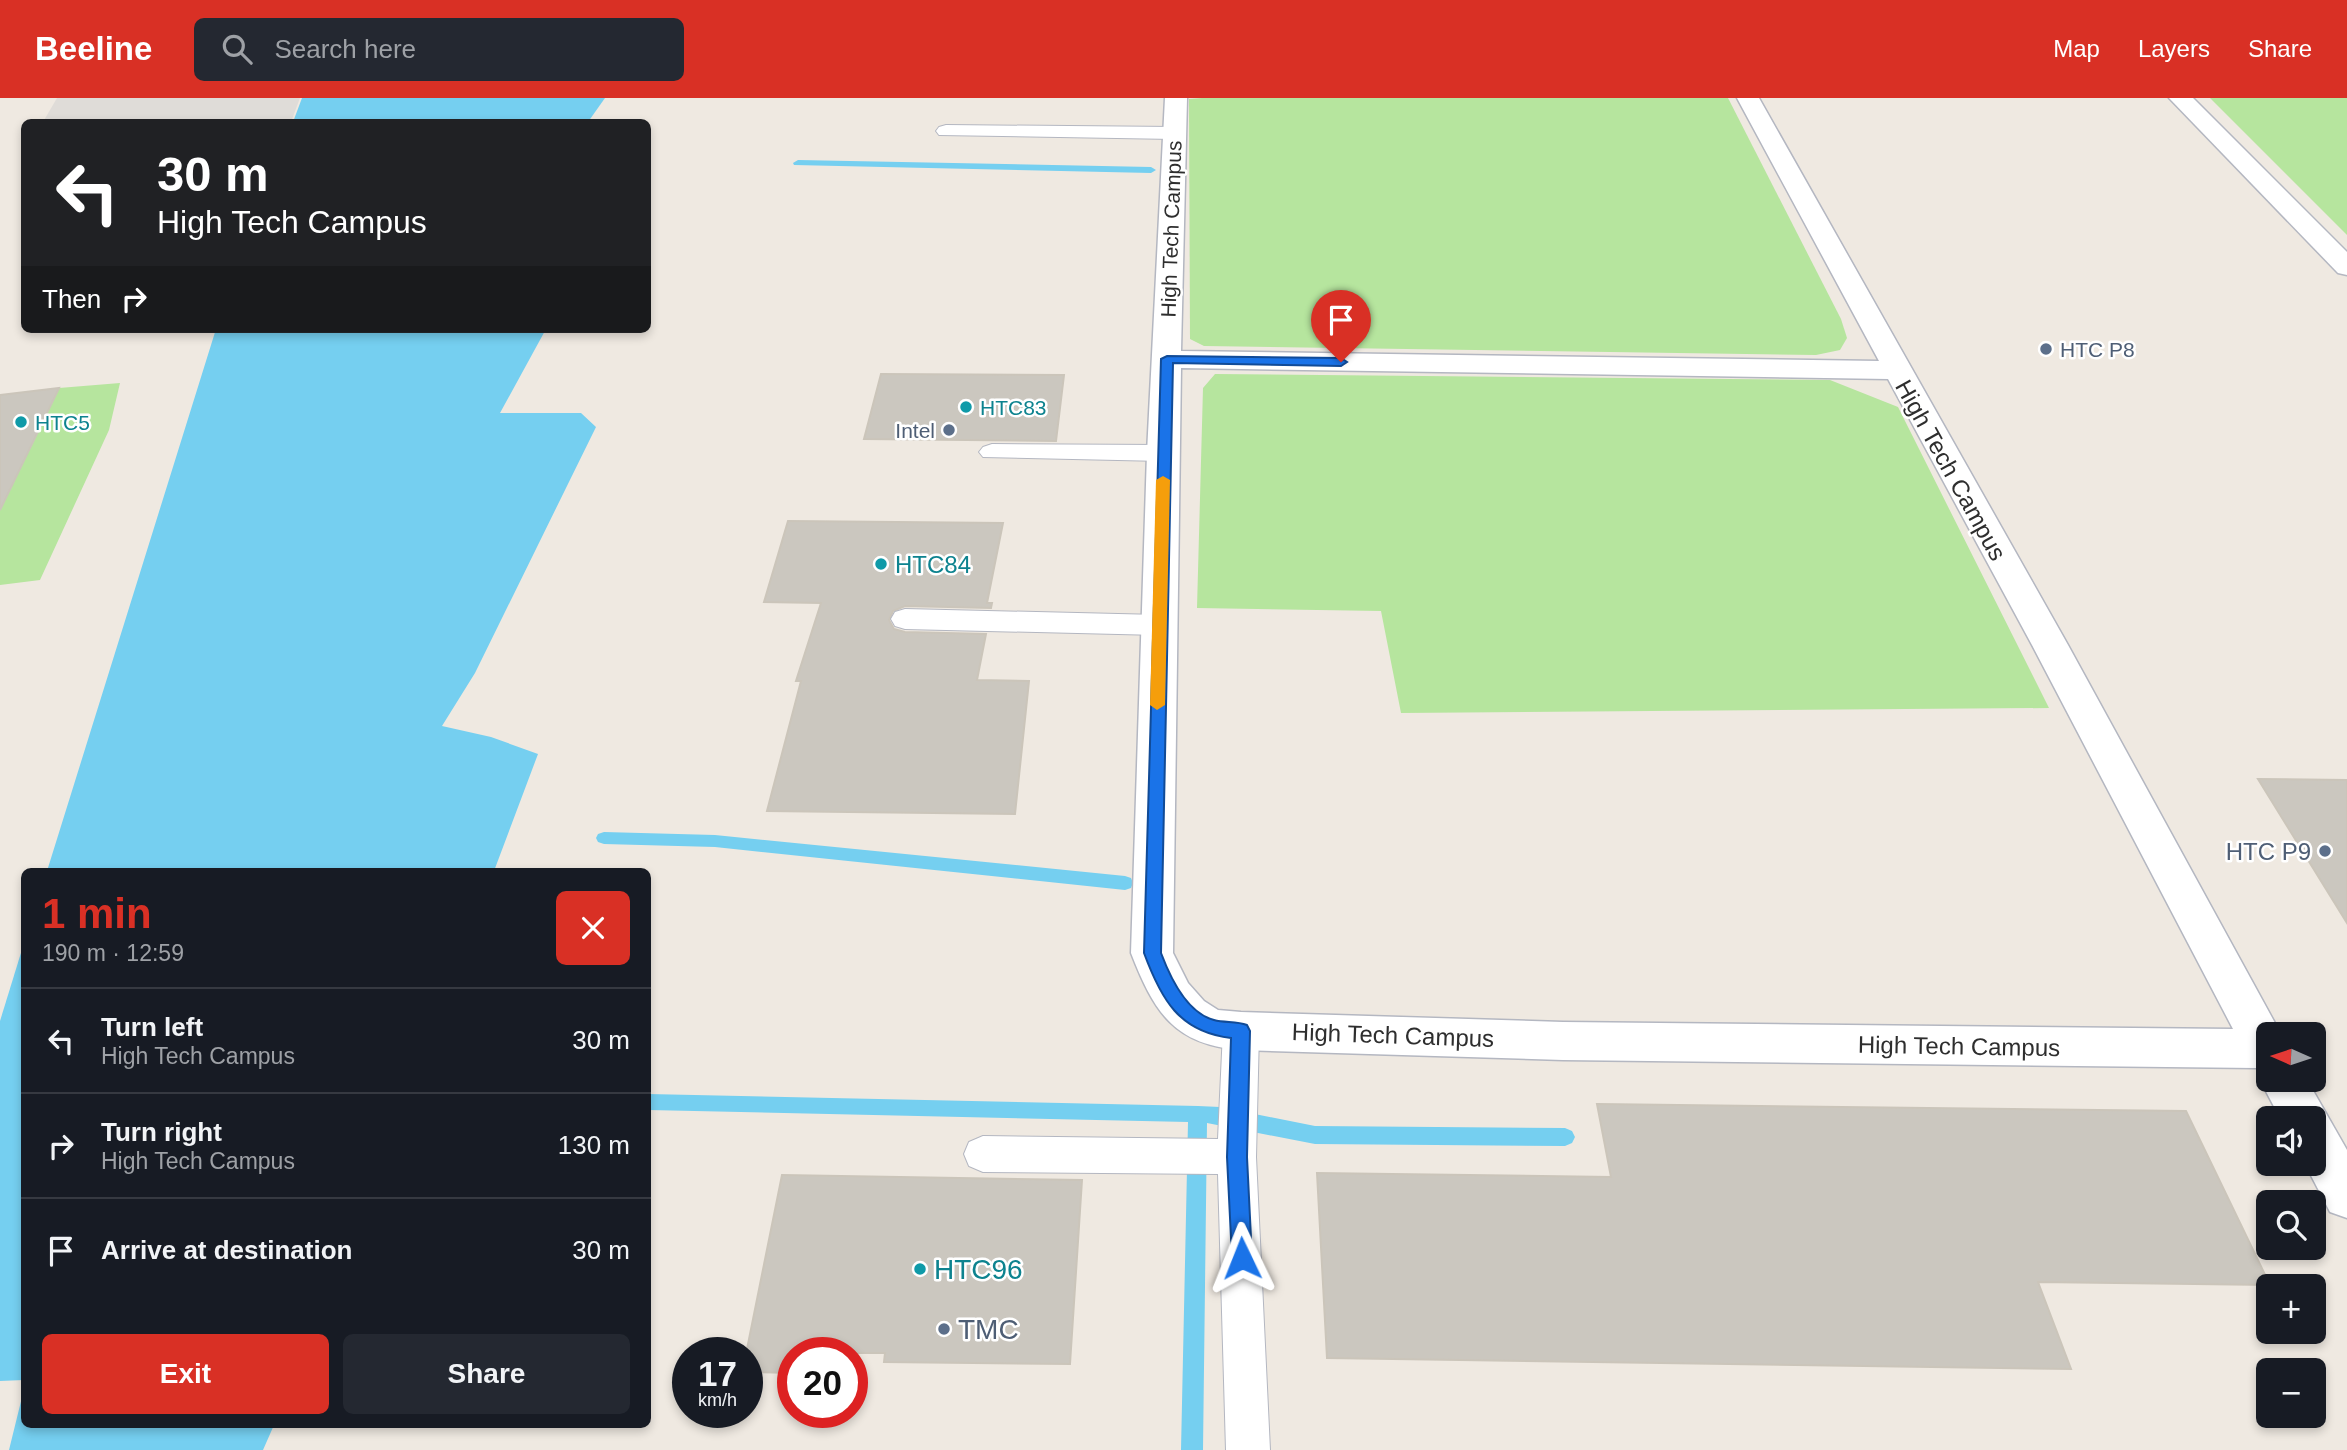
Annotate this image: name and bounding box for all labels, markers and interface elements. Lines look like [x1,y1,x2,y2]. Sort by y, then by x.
search box [194,18,684,81]
text: Beeline [35,30,152,67]
icon: search [218,30,256,68]
text: Search here [274,34,416,64]
text: Map [2053,35,2100,62]
text: Layers [2138,35,2210,62]
text: Share [2248,35,2312,62]
street label: High Tech Campus [1156,140,1186,318]
icon: left [42,147,133,238]
text: 30 m [157,147,269,201]
text: High Tech Campus [157,204,427,240]
icon: right [115,280,153,318]
text: Then [42,284,101,314]
pin [1311,290,1371,362]
icon: arrive [1322,301,1360,339]
place label: HTC P8 [2060,338,2135,361]
marker: HTC P8 [2038,341,2054,357]
street label: High Tech Campus [1890,375,2012,565]
place label: HTC83 [980,396,1047,419]
marker: HTC83 [958,399,974,415]
place label: HTC5 [35,411,90,434]
marker: HTC5 [13,414,29,430]
place label: Intel [895,419,935,442]
marker: Intel [941,422,957,438]
place label: HTC84 [895,551,971,578]
marker: HTC84 [873,556,889,572]
place label: HTC P9 [2226,838,2311,865]
marker: HTC P9 [2317,843,2333,859]
text: 1 min [42,890,152,937]
button: close [556,891,630,965]
text: 190 m · 12:59 [42,940,184,966]
text: Turn left [101,1012,203,1042]
street label: High Tech Campus [1291,1018,1495,1052]
icon: left [42,1022,80,1060]
north arrow [2256,1022,2326,1092]
map controls [2256,1022,2326,1428]
text: 30 m [572,1025,630,1055]
street label: High Tech Campus [1858,1031,2060,1061]
text: High Tech Campus [101,1043,295,1069]
button: sound [2256,1106,2326,1176]
text: Turn right [101,1117,222,1147]
icon: right [42,1127,80,1165]
text: 130 m [558,1130,630,1160]
text: High Tech Campus [101,1148,295,1174]
button: search [2256,1190,2326,1260]
position arrow [1205,1221,1279,1295]
icon: arrive [42,1232,80,1270]
text: Arrive at destination [101,1235,352,1265]
text: 30 m [572,1235,630,1265]
place label: HTC96 [934,1254,1023,1285]
marker: HTC96 [912,1261,928,1277]
button: + [2256,1274,2326,1344]
place label: TMC [958,1314,1019,1345]
marker: TMC [936,1321,952,1337]
button: Exit [42,1334,329,1414]
button: Share [343,1334,630,1414]
speed limit sign: 20 [777,1337,868,1428]
text: 17 [698,1354,737,1393]
button: − [2256,1358,2326,1428]
text: km/h [698,1390,737,1410]

